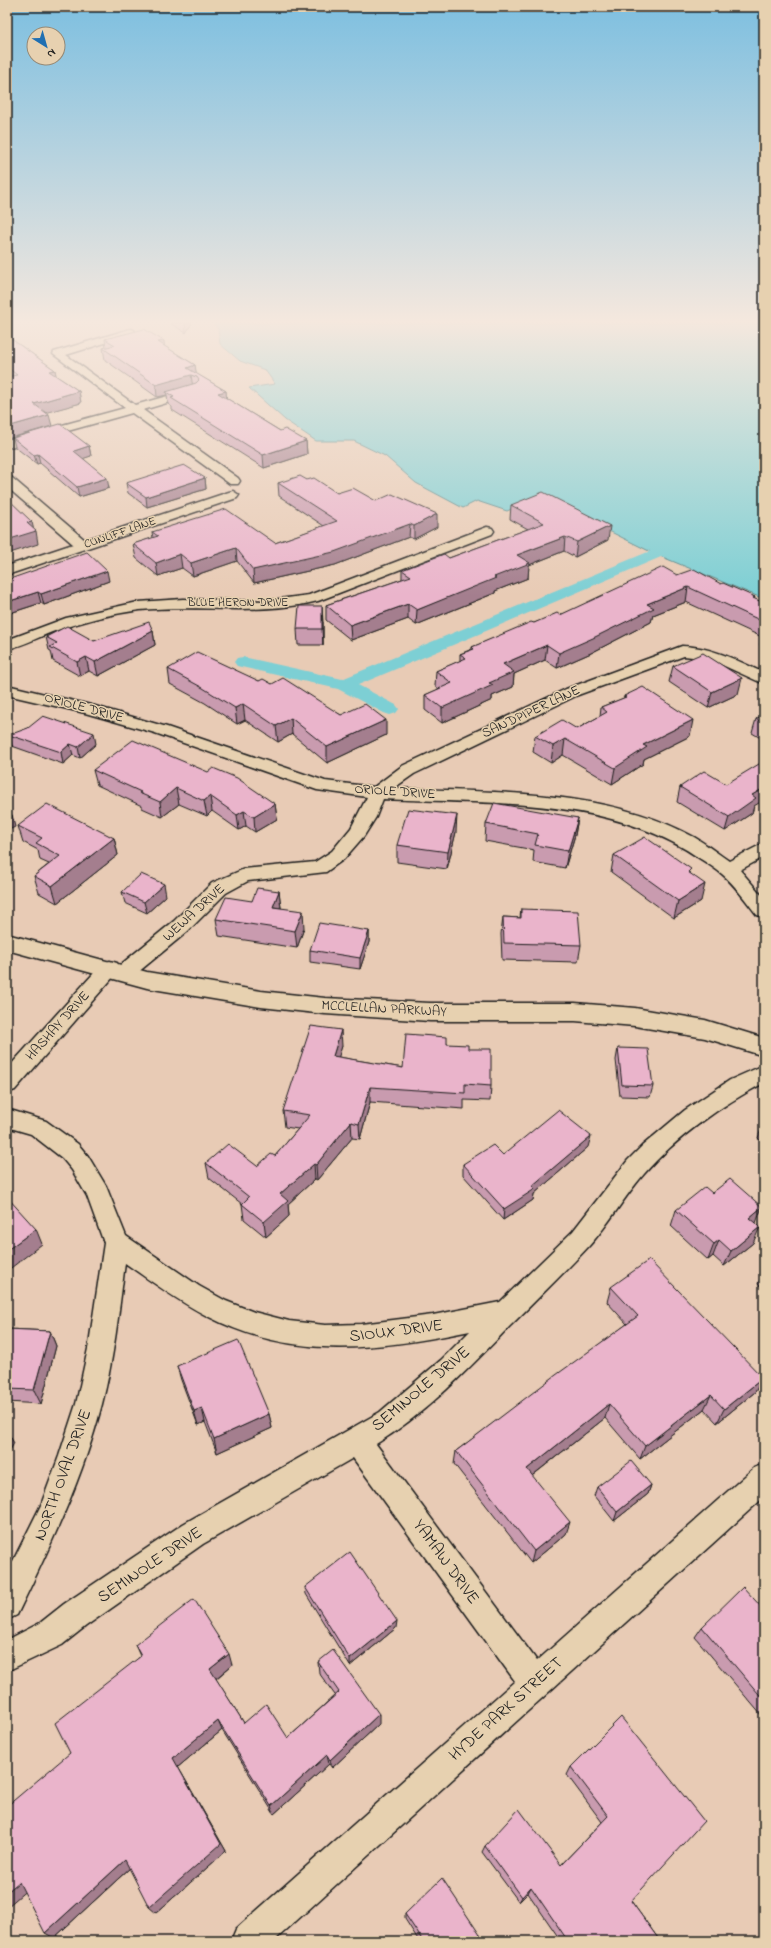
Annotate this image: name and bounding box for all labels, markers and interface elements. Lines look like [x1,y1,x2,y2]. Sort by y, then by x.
north arrow [26,26,66,66]
text: N [44,45,59,62]
street label: CUNLIFF LANE [81,512,159,554]
street label: BLUE HERON DRIVE [187,594,288,612]
street label: SANDPIPER LANE [478,680,584,744]
street label: ORIOLE DRIVE [42,687,126,729]
street label: ORIOLE DRIVE [354,779,436,805]
street label: WEWA DRIVE [158,879,230,947]
street label: HASHAY DRIVE [21,986,95,1066]
street label: MCCLELLAN PARKWAY [321,995,448,1023]
street label: SIOUX DRIVE [348,1313,444,1349]
street label: SEMINOLE DRIVE [366,1340,476,1438]
street label: NORTH OVAL DRIVE [28,1406,98,1544]
street label: YAMAW DRIVE [407,1514,485,1610]
street label: SEMINOLE DRIVE [92,1520,208,1610]
street label: HYDE PARK STREET [443,1651,569,1767]

